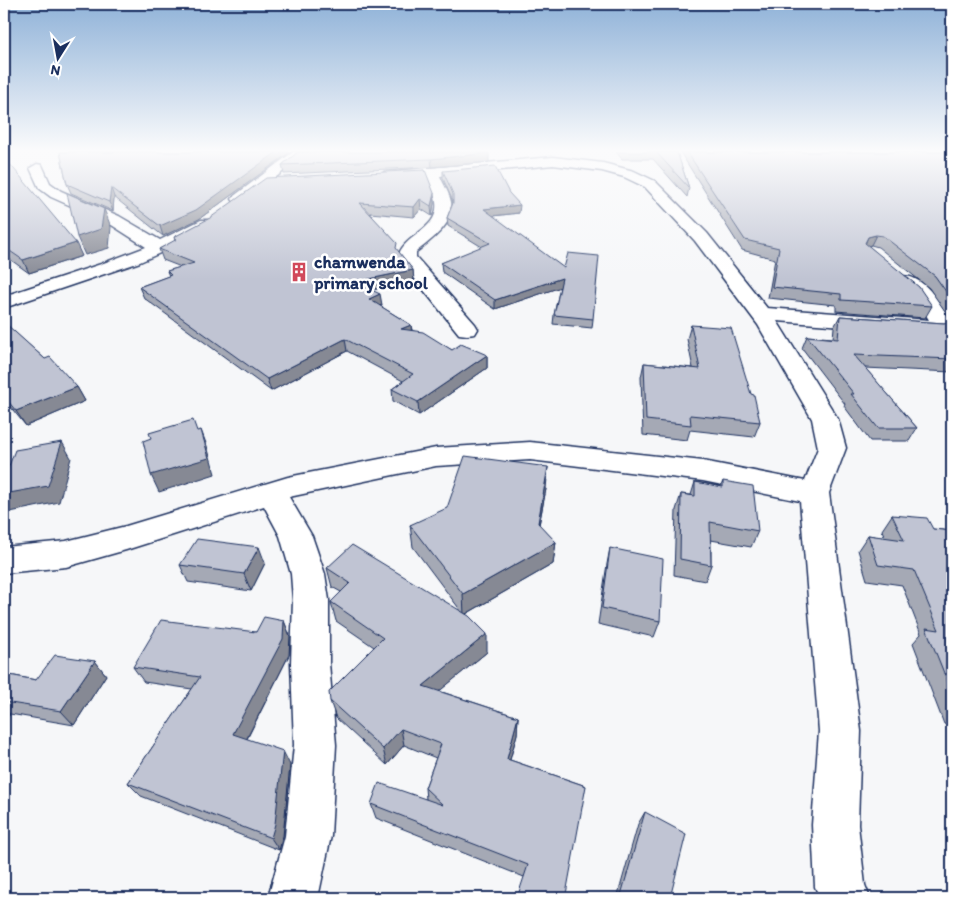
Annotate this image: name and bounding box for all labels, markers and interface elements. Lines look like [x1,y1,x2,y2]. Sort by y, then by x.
north arrow [32,32,82,82]
text: N [49,61,62,80]
place label: chamwenda primary school [313,251,429,294]
building icon: chamwenda primary school [288,261,310,283]

